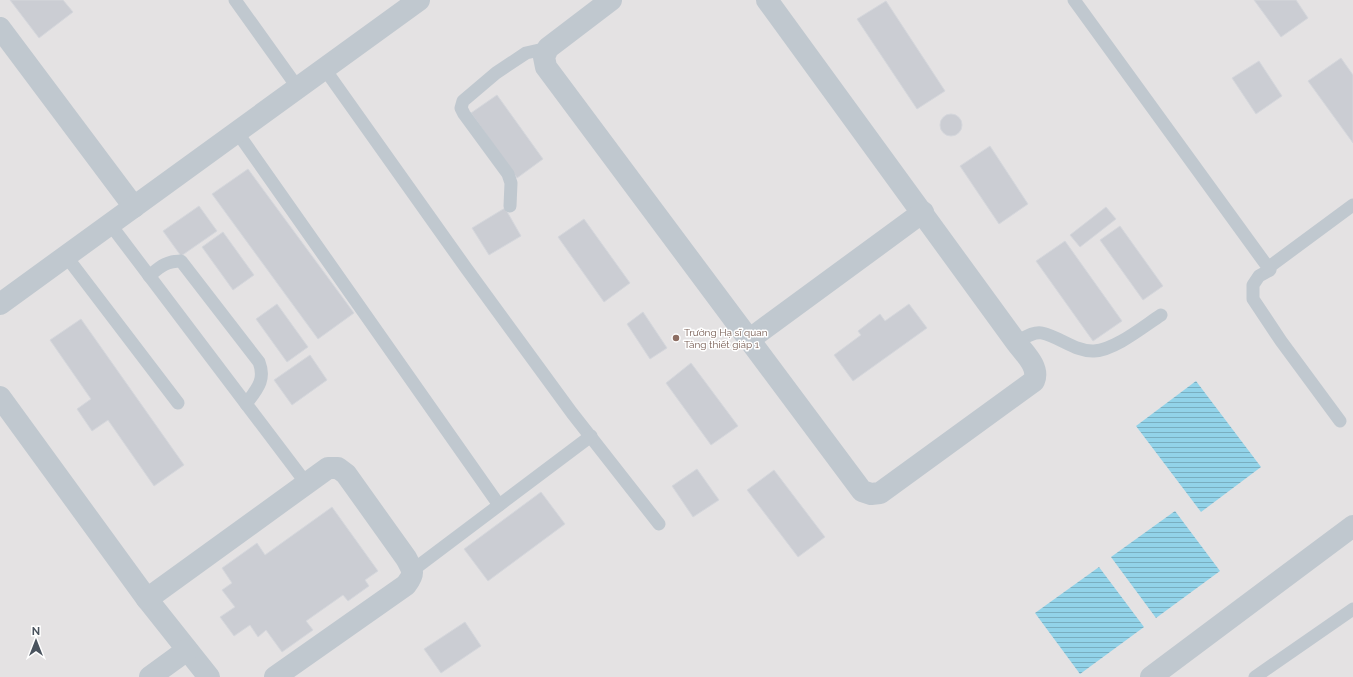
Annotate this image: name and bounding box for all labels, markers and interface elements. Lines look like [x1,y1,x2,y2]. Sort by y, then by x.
place label: Trường Hạ sĩ quan Tăng thiết giáp 1 [684,327,768,350]
marker: Trường Hạ sĩ quan Tăng thiết giáp 1 [671,333,681,343]
north arrow [16,621,56,661]
text: N [32,625,40,638]

